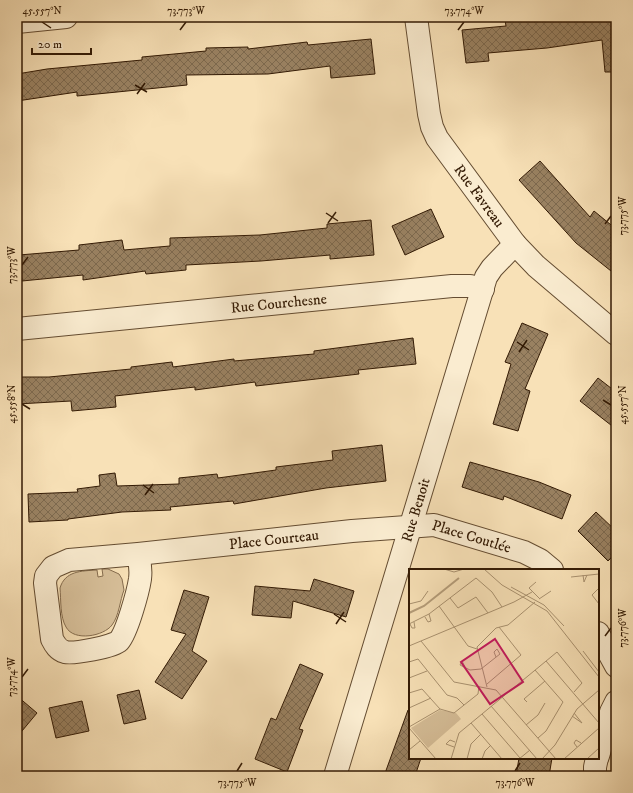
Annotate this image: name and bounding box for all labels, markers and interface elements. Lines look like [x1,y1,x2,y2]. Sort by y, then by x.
text: 45.557°N [22,5,62,17]
text: 73.773°W [167,5,206,17]
text: 73.774°W [444,5,484,17]
scale bar [32,30,91,56]
text: 20 m [38,37,62,52]
street label: Rue Favreau [450,160,509,231]
text: 73.775°W [617,196,629,235]
text: 73.773°W [6,245,18,284]
street label: Rue Courchesne [230,289,328,317]
text: 45.558°N [6,385,18,423]
text: 45.557°N [617,385,629,425]
street label: Rue Benoit [397,475,434,544]
street label: Place Coutlée [430,515,513,557]
street label: Place Courteau [228,525,320,554]
inset map [409,569,599,759]
text: 73.776°W [617,608,629,647]
text: 73.774°W [6,657,18,697]
text: 73.775°W [218,777,257,789]
text: 73.776°W [496,777,535,789]

